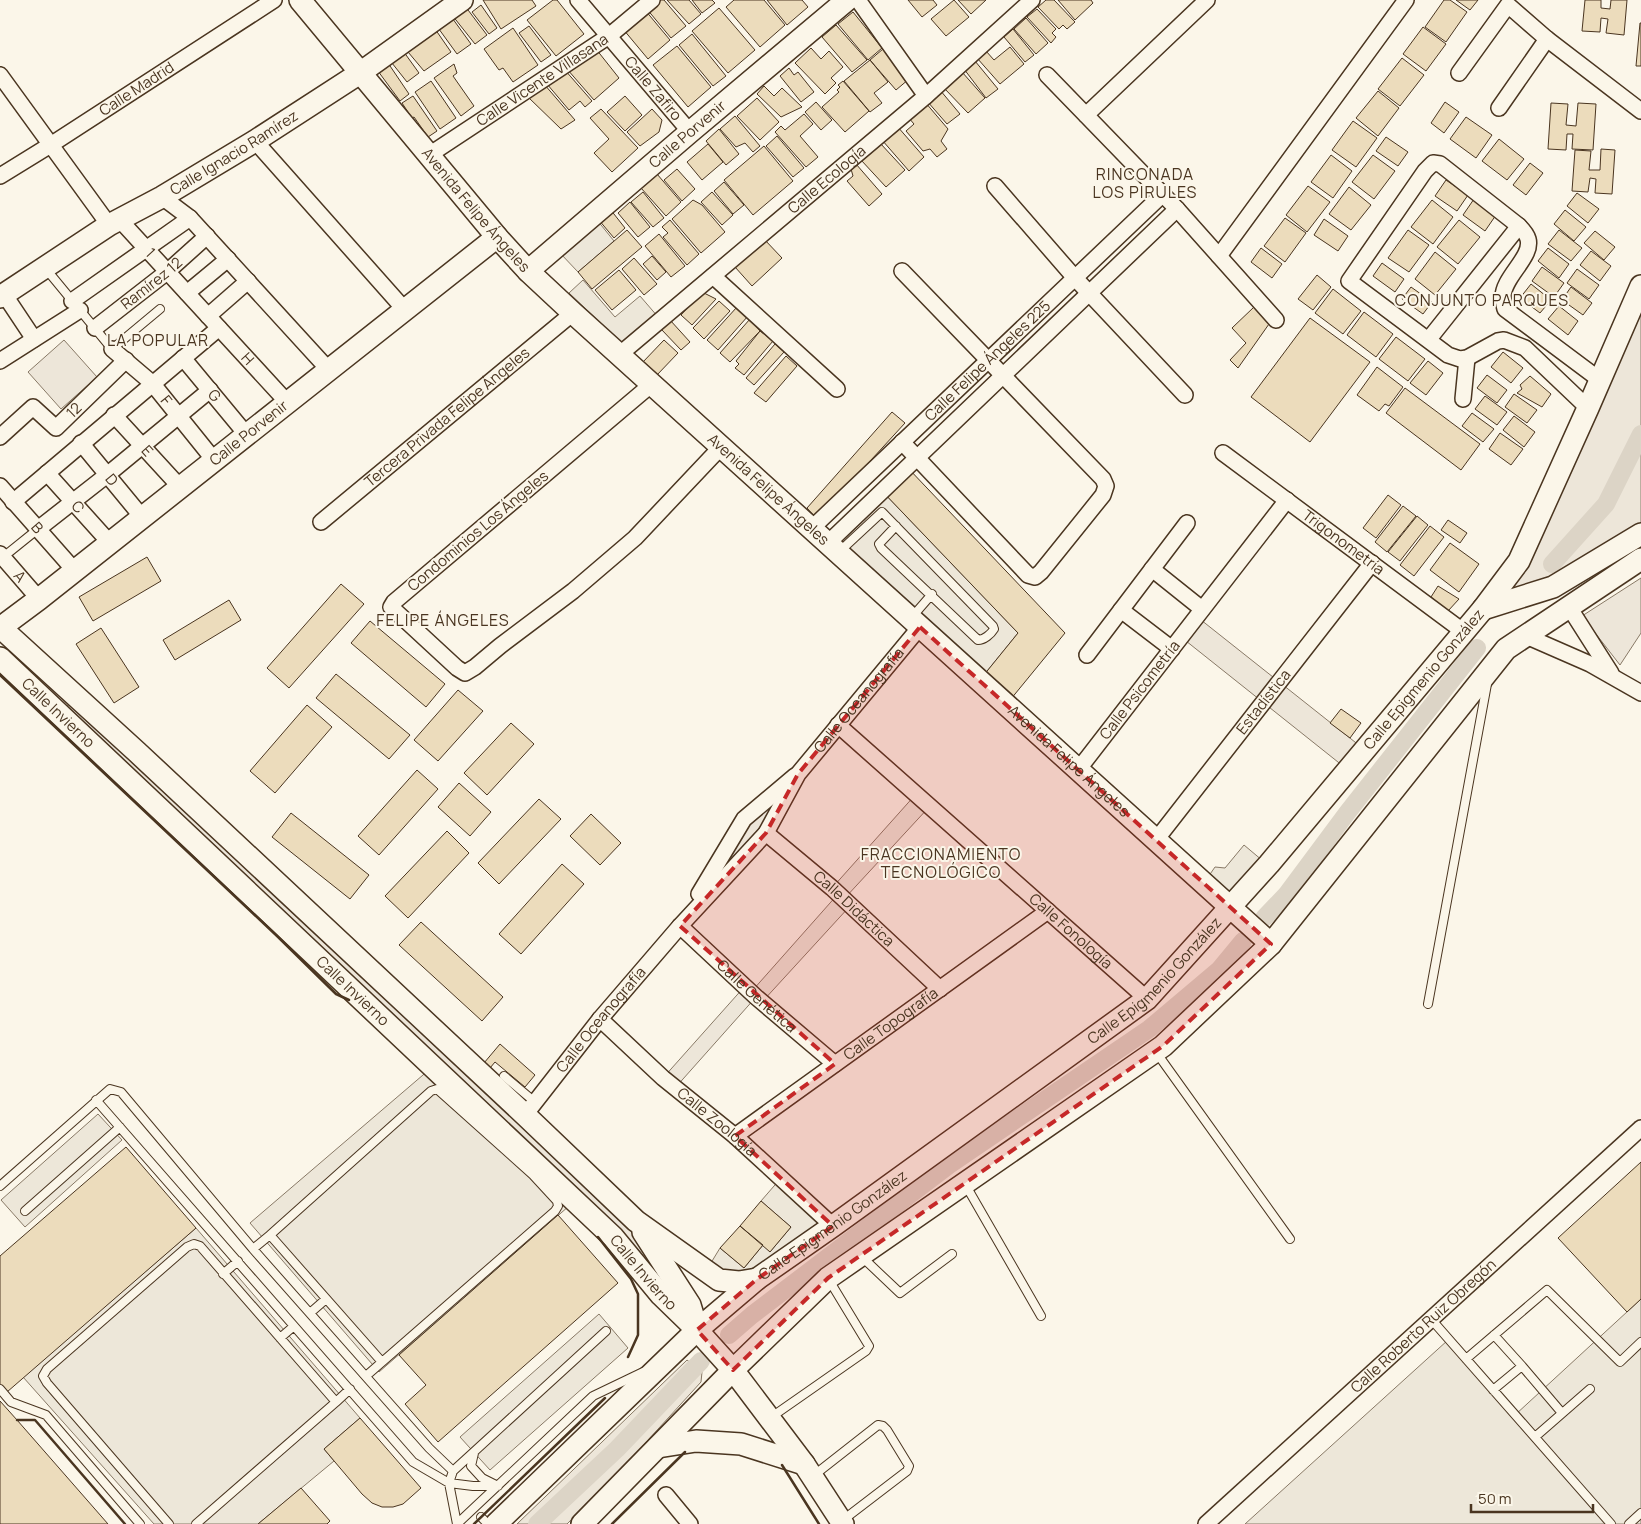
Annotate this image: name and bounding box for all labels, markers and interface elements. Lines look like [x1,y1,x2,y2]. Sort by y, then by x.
street label: Calle Vicente Villasana [472,28,612,131]
street label: Calle Zafiro [620,51,687,125]
street label: Calle Madrid [95,57,178,121]
street label: Calle Porvenir [644,95,731,173]
street label: Calle Ignacio Ramírez [166,105,302,200]
street label: Calle Ecología [783,140,870,218]
street label: Avenida Felipe Ángeles [417,143,535,277]
district label: RINCONADA LOS PIRULES [1093,163,1197,203]
street label: 1 [141,243,160,262]
street label: Ramírez 12 [116,252,187,314]
district label: CONJUNTO PARQUES [1395,289,1569,311]
street label: Calle Felipe Ángeles 225 [920,295,1055,426]
district label: LA POPULAR [107,329,209,351]
street label: Tercera Privada Felipe Ángeles [360,342,534,492]
street label: H [237,348,259,370]
street label: G [203,385,226,407]
street label: F [156,391,177,410]
street label: Calle Porvenir [205,395,293,470]
street label: 12 [61,397,86,423]
street label: Avenida Felipe Ángeles [703,429,834,550]
street label: E [137,441,158,461]
street label: Condominios Los Ángeles [403,465,553,596]
street label: D [101,469,123,490]
street label: C [67,496,90,518]
street label: Trigonometría [1298,505,1389,580]
street label: B [27,517,48,538]
street label: A [9,566,31,587]
street label: Calle Epigmenio González [1358,604,1489,754]
district label: FELIPE ÁNGELES [376,609,510,631]
street label: Calle Psicometría [1094,636,1184,744]
street label: Calle Oceanografía [809,643,909,757]
street label: Estadística [1231,665,1295,739]
street label: Calle Invierno [17,673,100,752]
street label: Avenida Felipe Ángeles [1004,700,1135,821]
district label: FRACCIONAMIENTO TECNOLÓGICO [861,843,1021,883]
street label: Calle Didáctica [809,866,899,951]
street label: Calle Fonología [1025,888,1117,974]
street label: Calle Epigmenio González [1083,912,1226,1049]
street label: Calle Invierno [312,951,394,1030]
street label: Calle Genética [712,955,802,1037]
street label: Calle Oceanografía [551,962,651,1077]
street label: Calle Topografía [839,982,942,1065]
street label: Calle Zoología [673,1082,762,1161]
street label: Calle Epigmenio González [754,1165,911,1285]
street label: Calle Invierno [605,1230,682,1315]
street label: Calle Roberto Ruiz Obregón [1346,1254,1501,1398]
scale bar [1471,1482,1594,1514]
text: 50 m [1478,1488,1512,1509]

